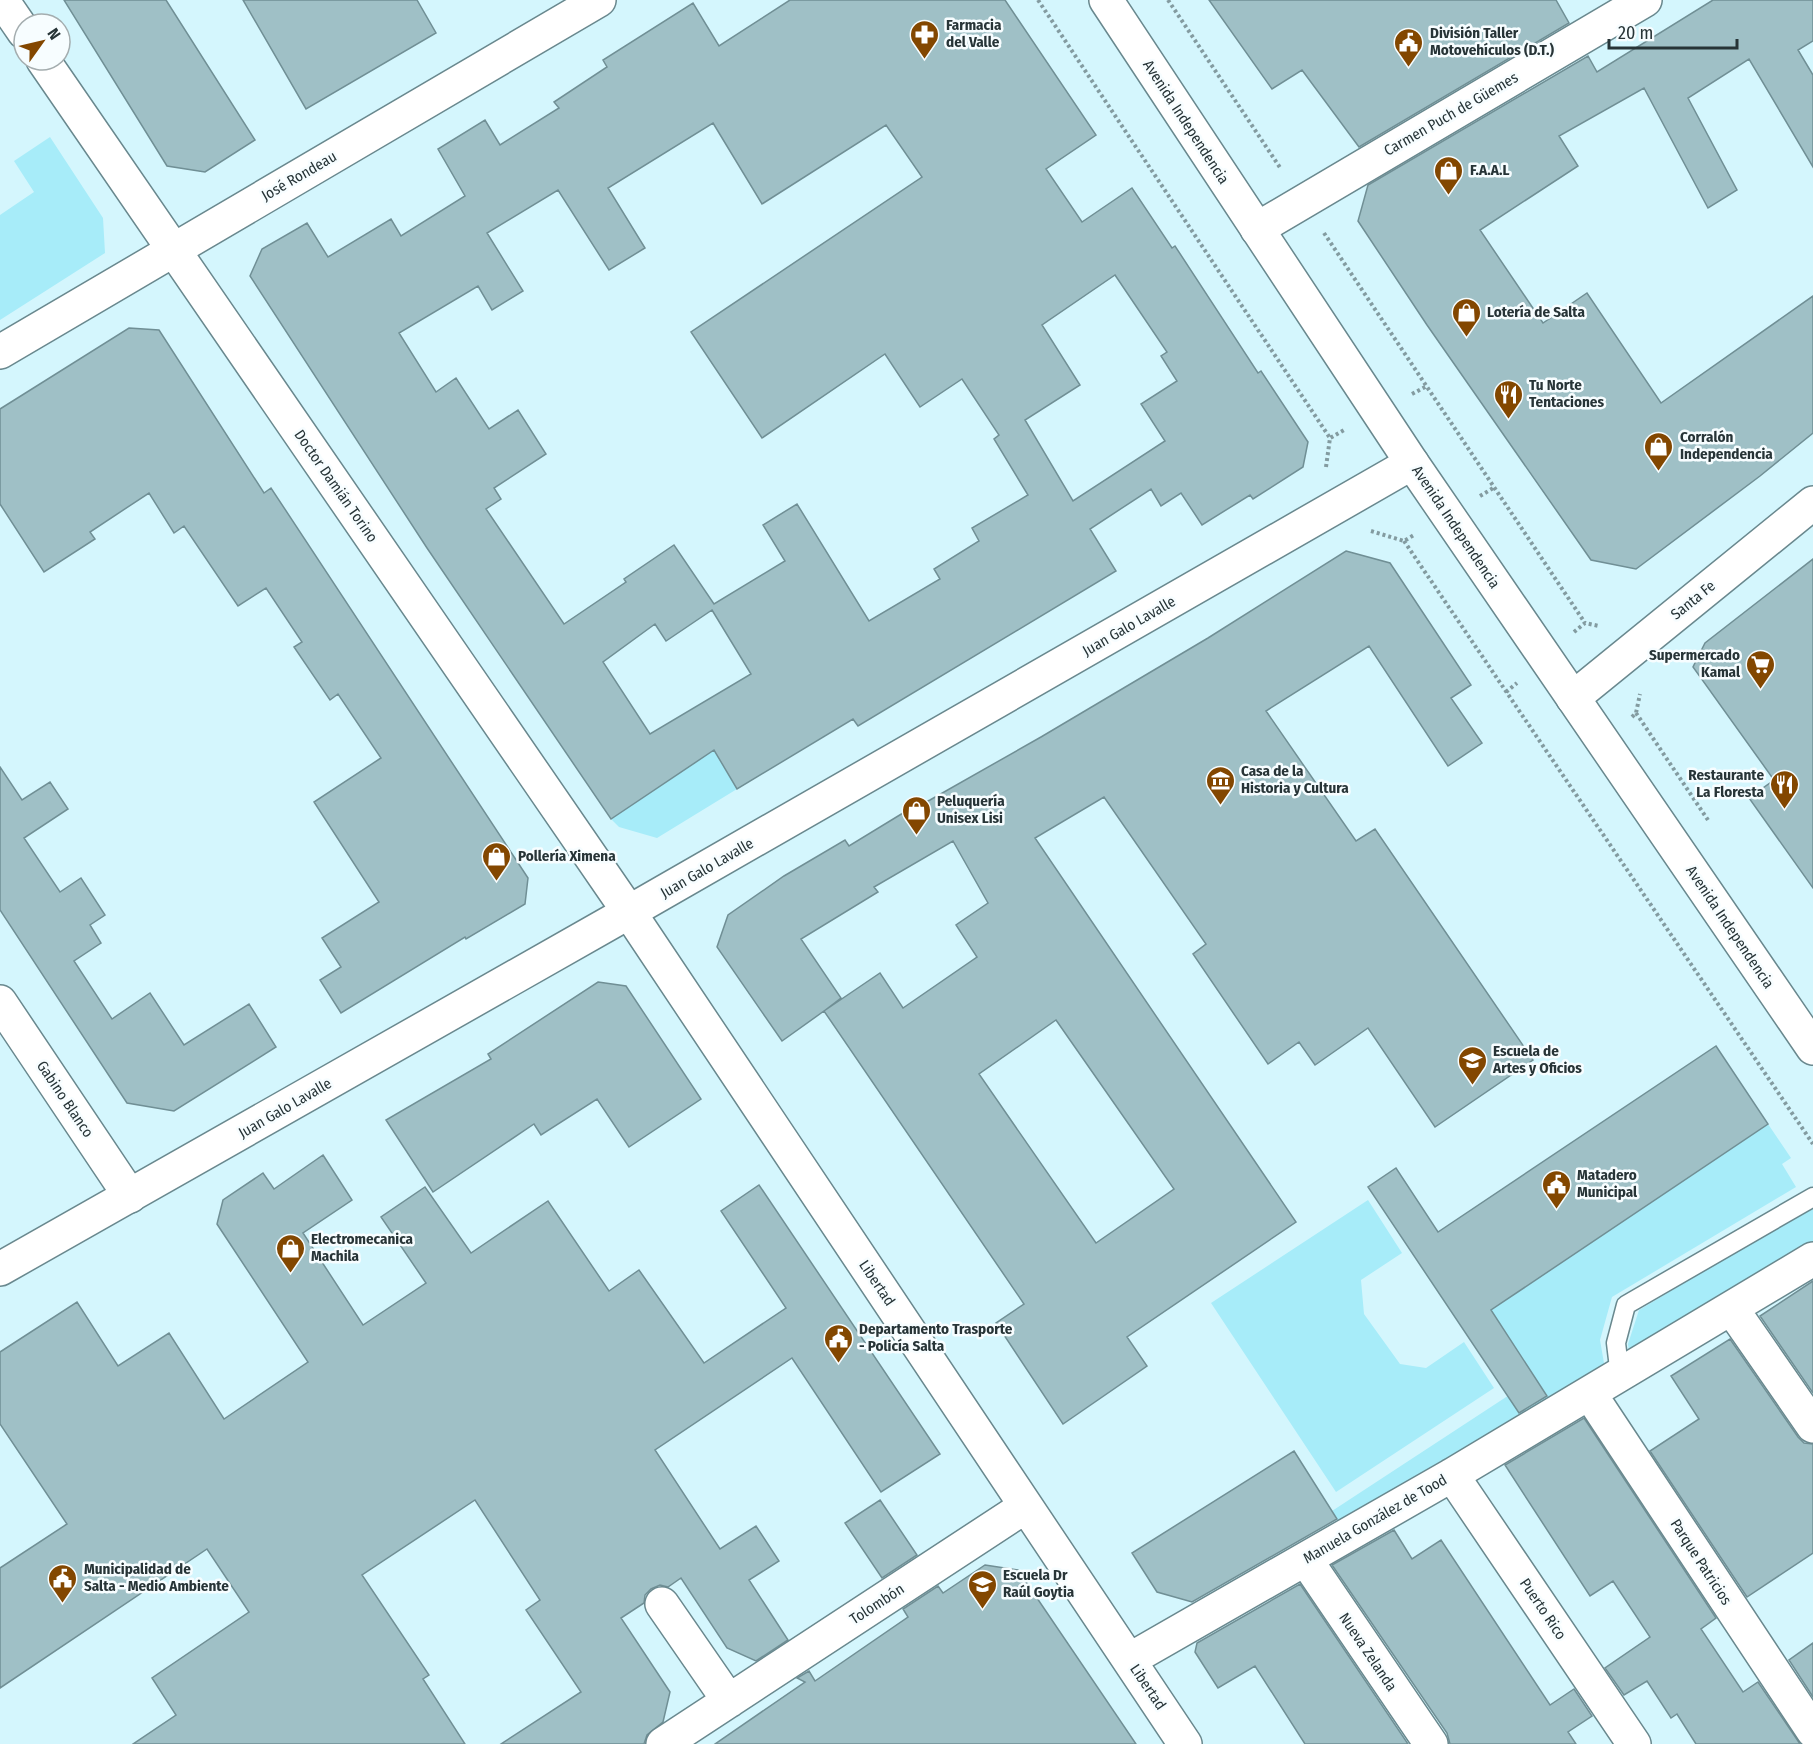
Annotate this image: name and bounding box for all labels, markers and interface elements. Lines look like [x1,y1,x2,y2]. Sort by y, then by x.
north arrow [12,12,72,72]
scale bar [1609,12,1736,50]
place label: Farmacia del Valle [946,16,1002,51]
pharmacy icon: Farmacia del Valle [909,18,941,60]
text: 20 m [1618,22,1653,44]
place label: División Taller Motovehículos (D.T.) [1430,24,1554,59]
text: N [43,25,65,43]
public building icon: División Taller Motovehículos (D.T.) [1393,26,1425,68]
street label: Avenida Independencia [1139,57,1233,187]
street label: Carmen Puch de Güemes [1381,68,1521,160]
street label: José Rondeau [258,147,340,205]
shop icon: F.A.A.L [1433,154,1465,196]
place label: F.A.A.L [1470,161,1509,179]
shop icon: Lotería de Salta [1450,296,1482,338]
place label: Lotería de Salta [1487,303,1585,321]
place label: Tu Norte Tentaciones [1529,376,1604,411]
restaurant icon: Tu Norte Tentaciones [1492,378,1524,420]
street label: Doctor Damián Torino [290,426,382,546]
place label: Corralón Independencia [1680,428,1773,463]
shop icon: Corralón Independencia [1643,430,1675,472]
street label: Avenida Independencia [1408,462,1504,592]
street label: Santa Fe [1667,577,1719,623]
street label: Juan Galo Lavalle [1079,592,1179,660]
place label: Supermercado Kamal [1649,646,1741,681]
supermarket icon: Supermercado Kamal [1745,648,1777,690]
place label: Casa de la Historia y Cultura [1241,762,1349,797]
museum icon: Casa de la Historia y Cultura [1204,764,1236,806]
place label: Restaurante La Floresta [1688,766,1765,801]
restaurant icon: Restaurante La Floresta [1769,768,1801,810]
place label: Peluquería Unisex Lisi [937,792,1005,827]
shop icon: Peluquería Unisex Lisi [900,794,932,836]
street label: Juan Galo Lavalle [657,834,757,902]
shop icon: Pollería Ximena [481,840,513,882]
place label: Pollería Ximena [518,847,616,865]
street label: Avenida Independencia [1682,862,1778,992]
place label: Escuela de Artes y Oficios [1492,1042,1582,1077]
school or university icon: Escuela de Artes y Oficios [1456,1044,1488,1086]
street label: Gabino Blanco [33,1057,97,1141]
street label: Juan Galo Lavalle [235,1074,335,1142]
place label: Matadero Municipal [1577,1166,1638,1201]
public building icon: Matadero Municipal [1540,1168,1572,1210]
place label: Electromecanica Machila [311,1230,414,1265]
shop icon: Electromecanica Machila [274,1232,306,1274]
street label: Libertad [855,1257,899,1309]
place label: Departamento Trasporte - Policía Salta [859,1320,1013,1355]
public building icon: Departamento Trasporte - Policía Salta [822,1322,854,1364]
street label: Manuela González de Tood [1300,1470,1450,1568]
street label: Parque Patricios [1667,1516,1735,1608]
place label: Municipalidad de Salta - Medio Ambiente [84,1560,229,1595]
public building icon: Municipalidad de Salta - Medio Ambiente [47,1562,79,1604]
place label: Escuela Dr Raúl Goytia [1003,1566,1075,1601]
school or university icon: Escuela Dr Raúl Goytia [966,1568,998,1610]
street label: Puerto Rico [1516,1575,1570,1643]
street label: Tolombón [846,1580,908,1628]
street label: Nueva Zelanda [1335,1610,1401,1694]
street label: Libertad [1126,1661,1170,1713]

